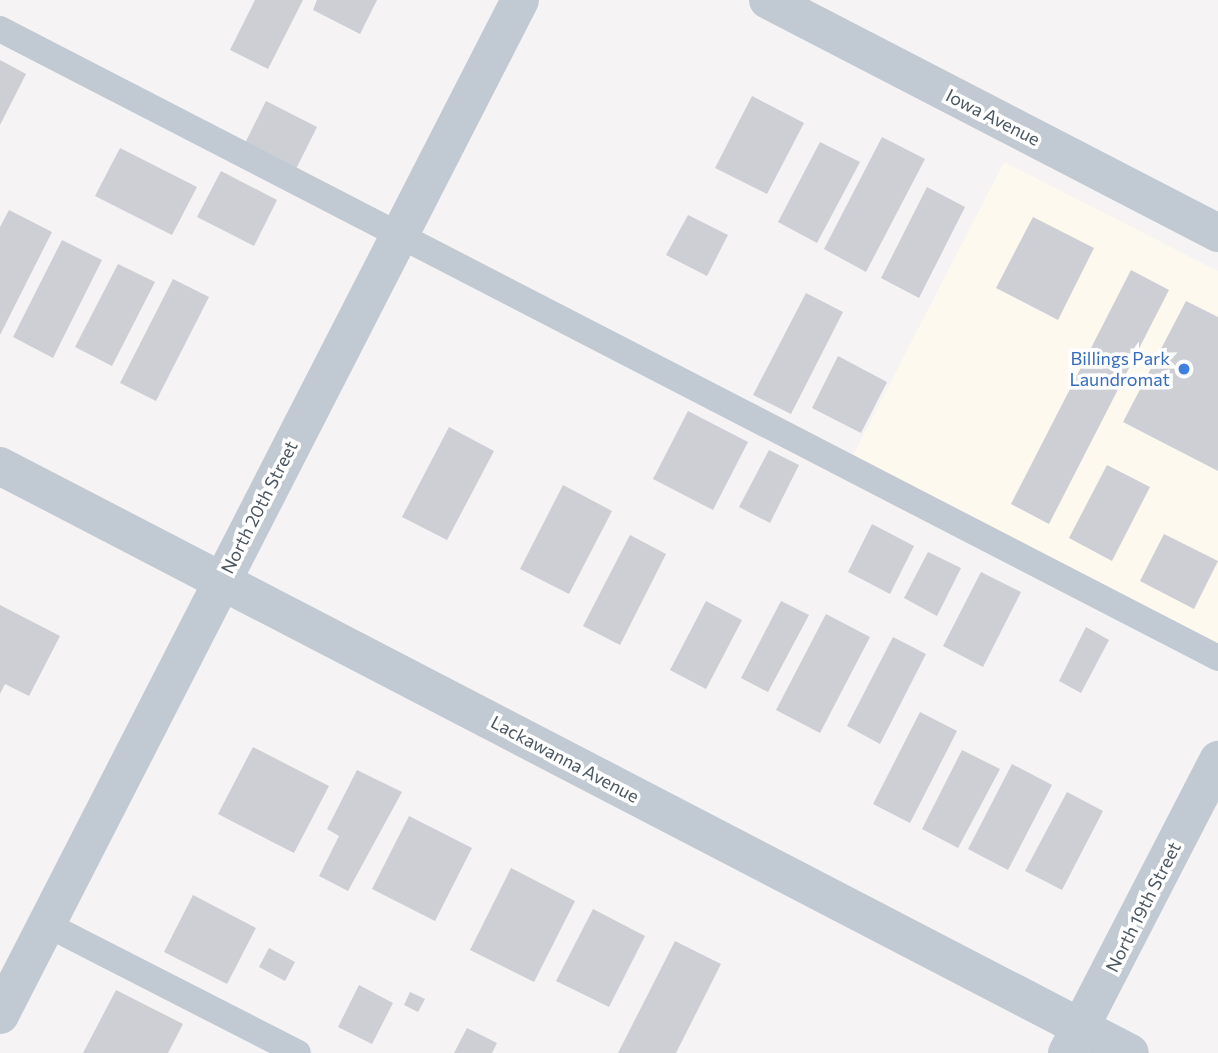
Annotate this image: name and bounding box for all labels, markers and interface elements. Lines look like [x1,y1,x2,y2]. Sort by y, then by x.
street label: Iowa Avenue [942,84,1044,150]
place label: Billings Park Laundromat [1069,348,1170,390]
marker: Billings Park Laundromat [1176,361,1192,377]
street label: North 20th Street [216,437,302,577]
street label: Lackawanna Avenue [487,711,643,807]
street label: North 19th Street [1101,838,1185,976]

